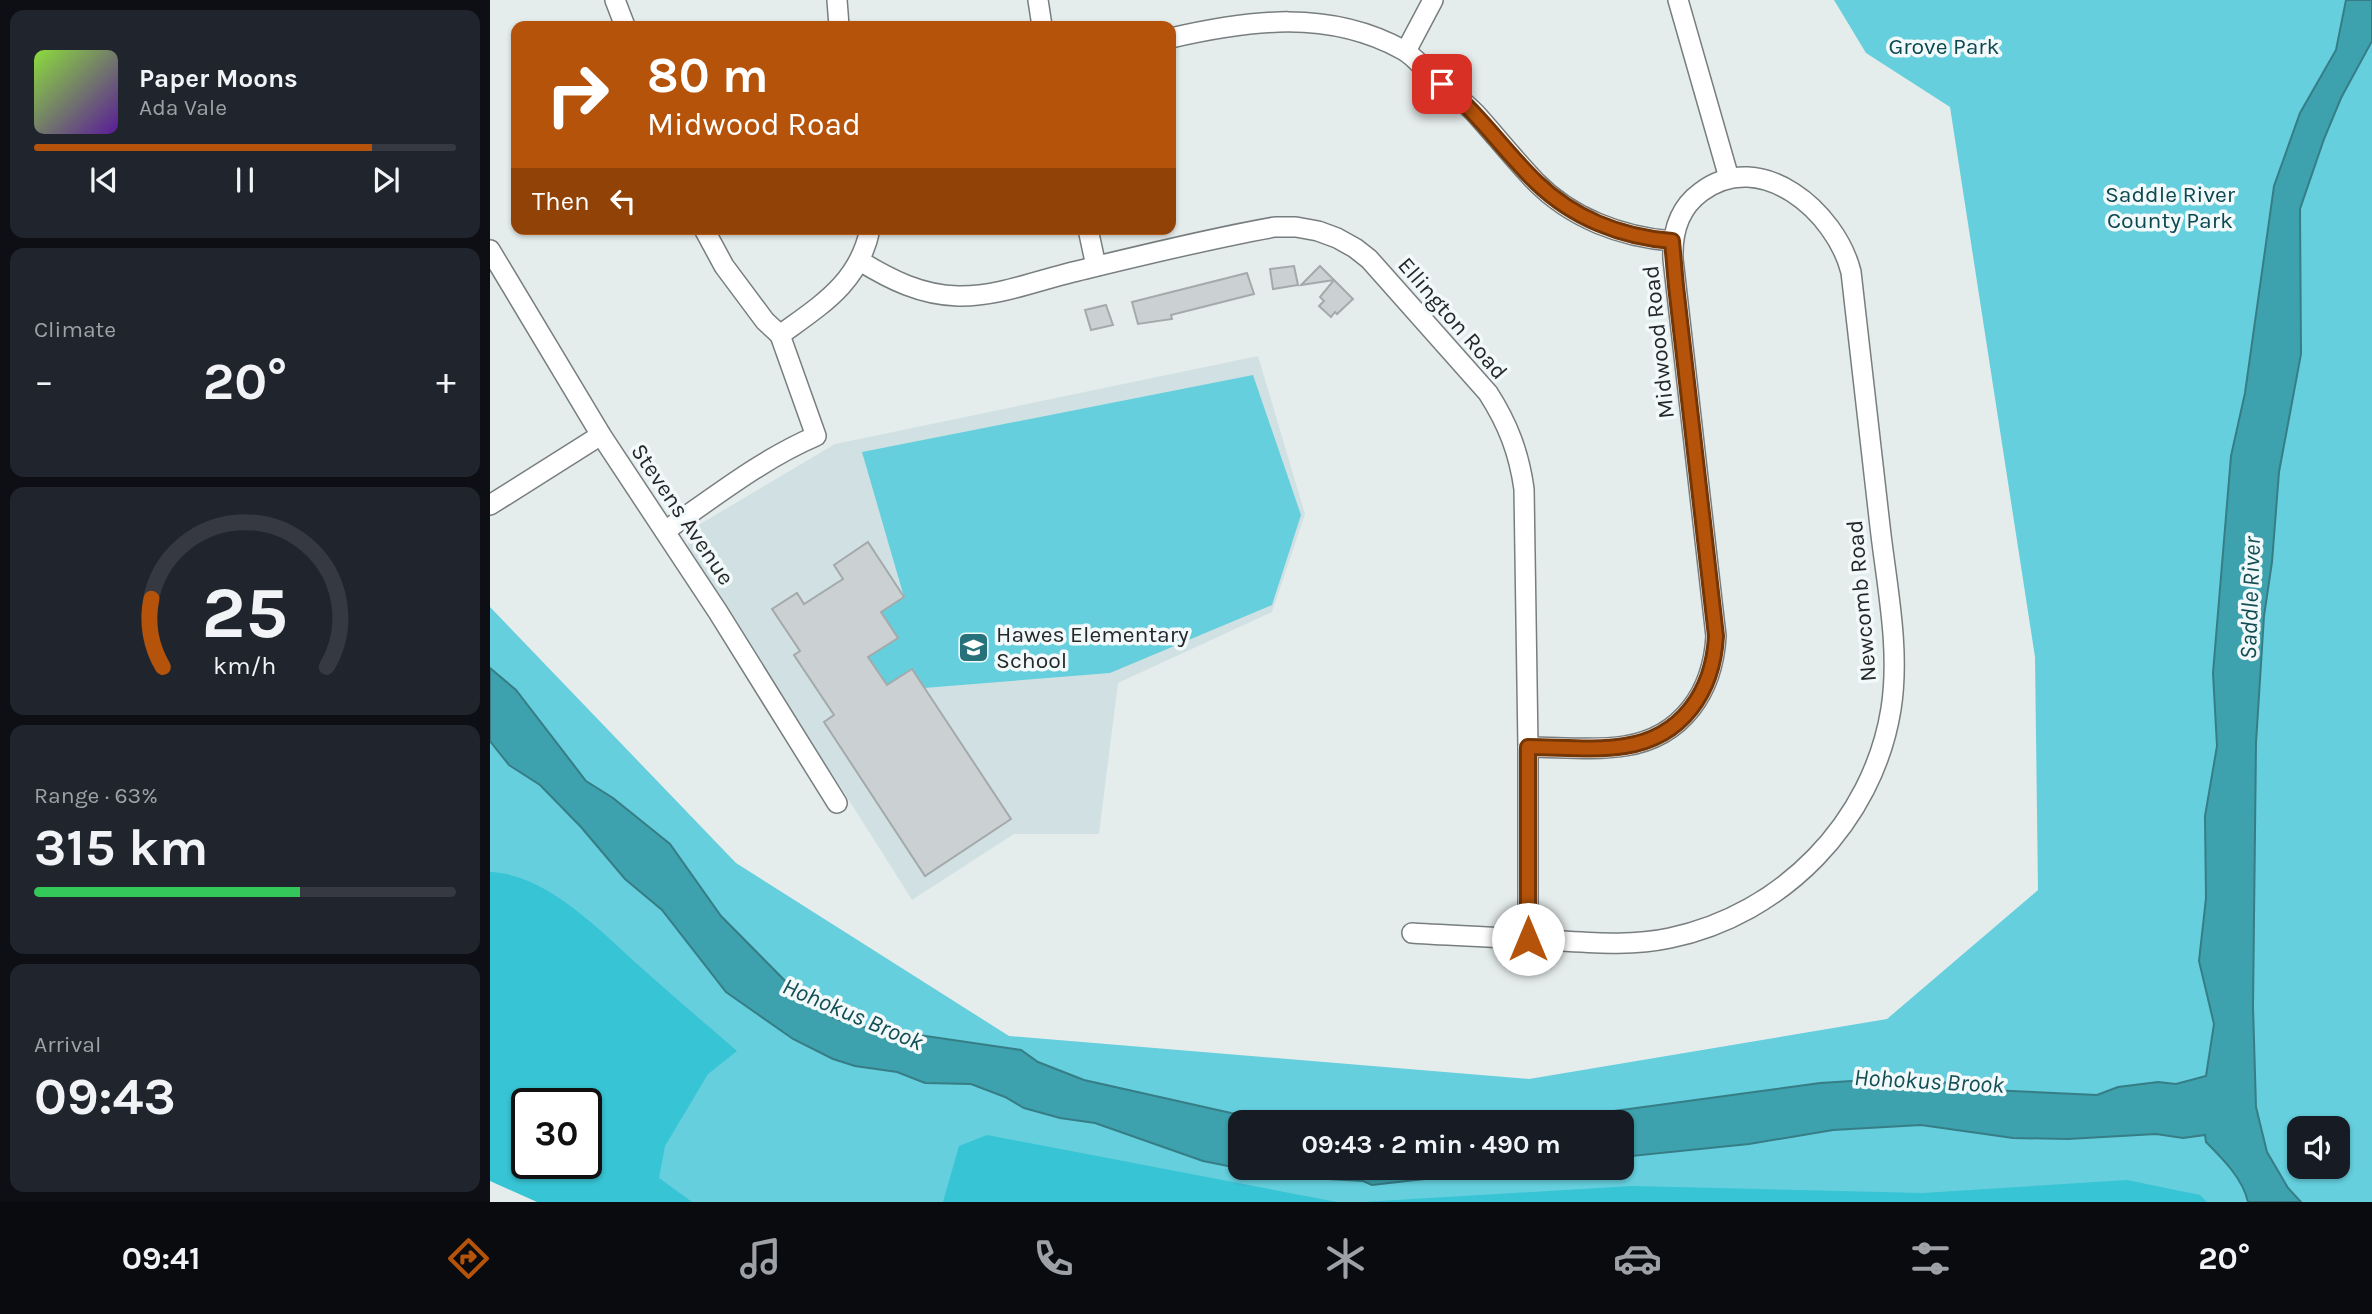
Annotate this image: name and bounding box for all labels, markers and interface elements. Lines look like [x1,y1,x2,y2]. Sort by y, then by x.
park label: Grove Park [1888,33,2000,60]
text: 80 m [647,47,769,104]
icon: right [532,49,623,140]
pin [1412,54,1472,114]
text: Paper Moons [139,63,298,94]
icon: arrive [1423,65,1461,103]
text: Ada Vale [139,94,227,121]
text: Midwood Road [647,106,861,143]
icon: previous [85,161,123,199]
icon: pause [226,161,264,199]
icon: next [367,161,405,199]
park label: Saddle River County Park [2105,181,2236,234]
icon: left [604,182,642,220]
text: Then [532,186,590,217]
street label: Ellington Road [1392,252,1513,385]
street label: Midwood Road [1637,264,1680,420]
text: Climate [34,316,116,343]
text: 20° [203,351,287,412]
text: − [34,359,54,404]
text: + [436,359,456,404]
street label: Stevens Avenue [625,438,740,590]
street label: Newcomb Road [1841,519,1882,683]
water label: Saddle River [2234,535,2266,660]
text: 25 [202,570,288,655]
place label: Hawes Elementary School [996,621,1189,674]
school or university icon: Hawes Elementary School [956,630,990,664]
text: km/h [213,651,277,680]
text: Range · 63% [34,782,158,809]
text: 315 km [34,817,208,878]
position arrow [1491,902,1565,976]
water label: Hohokus Brook [778,972,928,1057]
text: Arrival [34,1031,101,1058]
water label: Hohokus Brook [1853,1063,2006,1099]
text: 09:43 [34,1066,176,1127]
speed limit sign: 30 [511,1088,602,1179]
map controls [2287,1116,2350,1179]
button: sound [2287,1116,2350,1179]
text: 09:43 · 2 min · 490 m [1301,1129,1561,1160]
icon: directions [444,1234,493,1283]
icon: music [736,1234,785,1283]
icon: phone [1029,1234,1078,1283]
icon: climate [1321,1234,1370,1283]
icon: car [1613,1234,1662,1283]
icon: filters [1906,1234,1955,1283]
text: 09:41 [122,1240,201,1277]
text: 20° [2198,1240,2250,1277]

